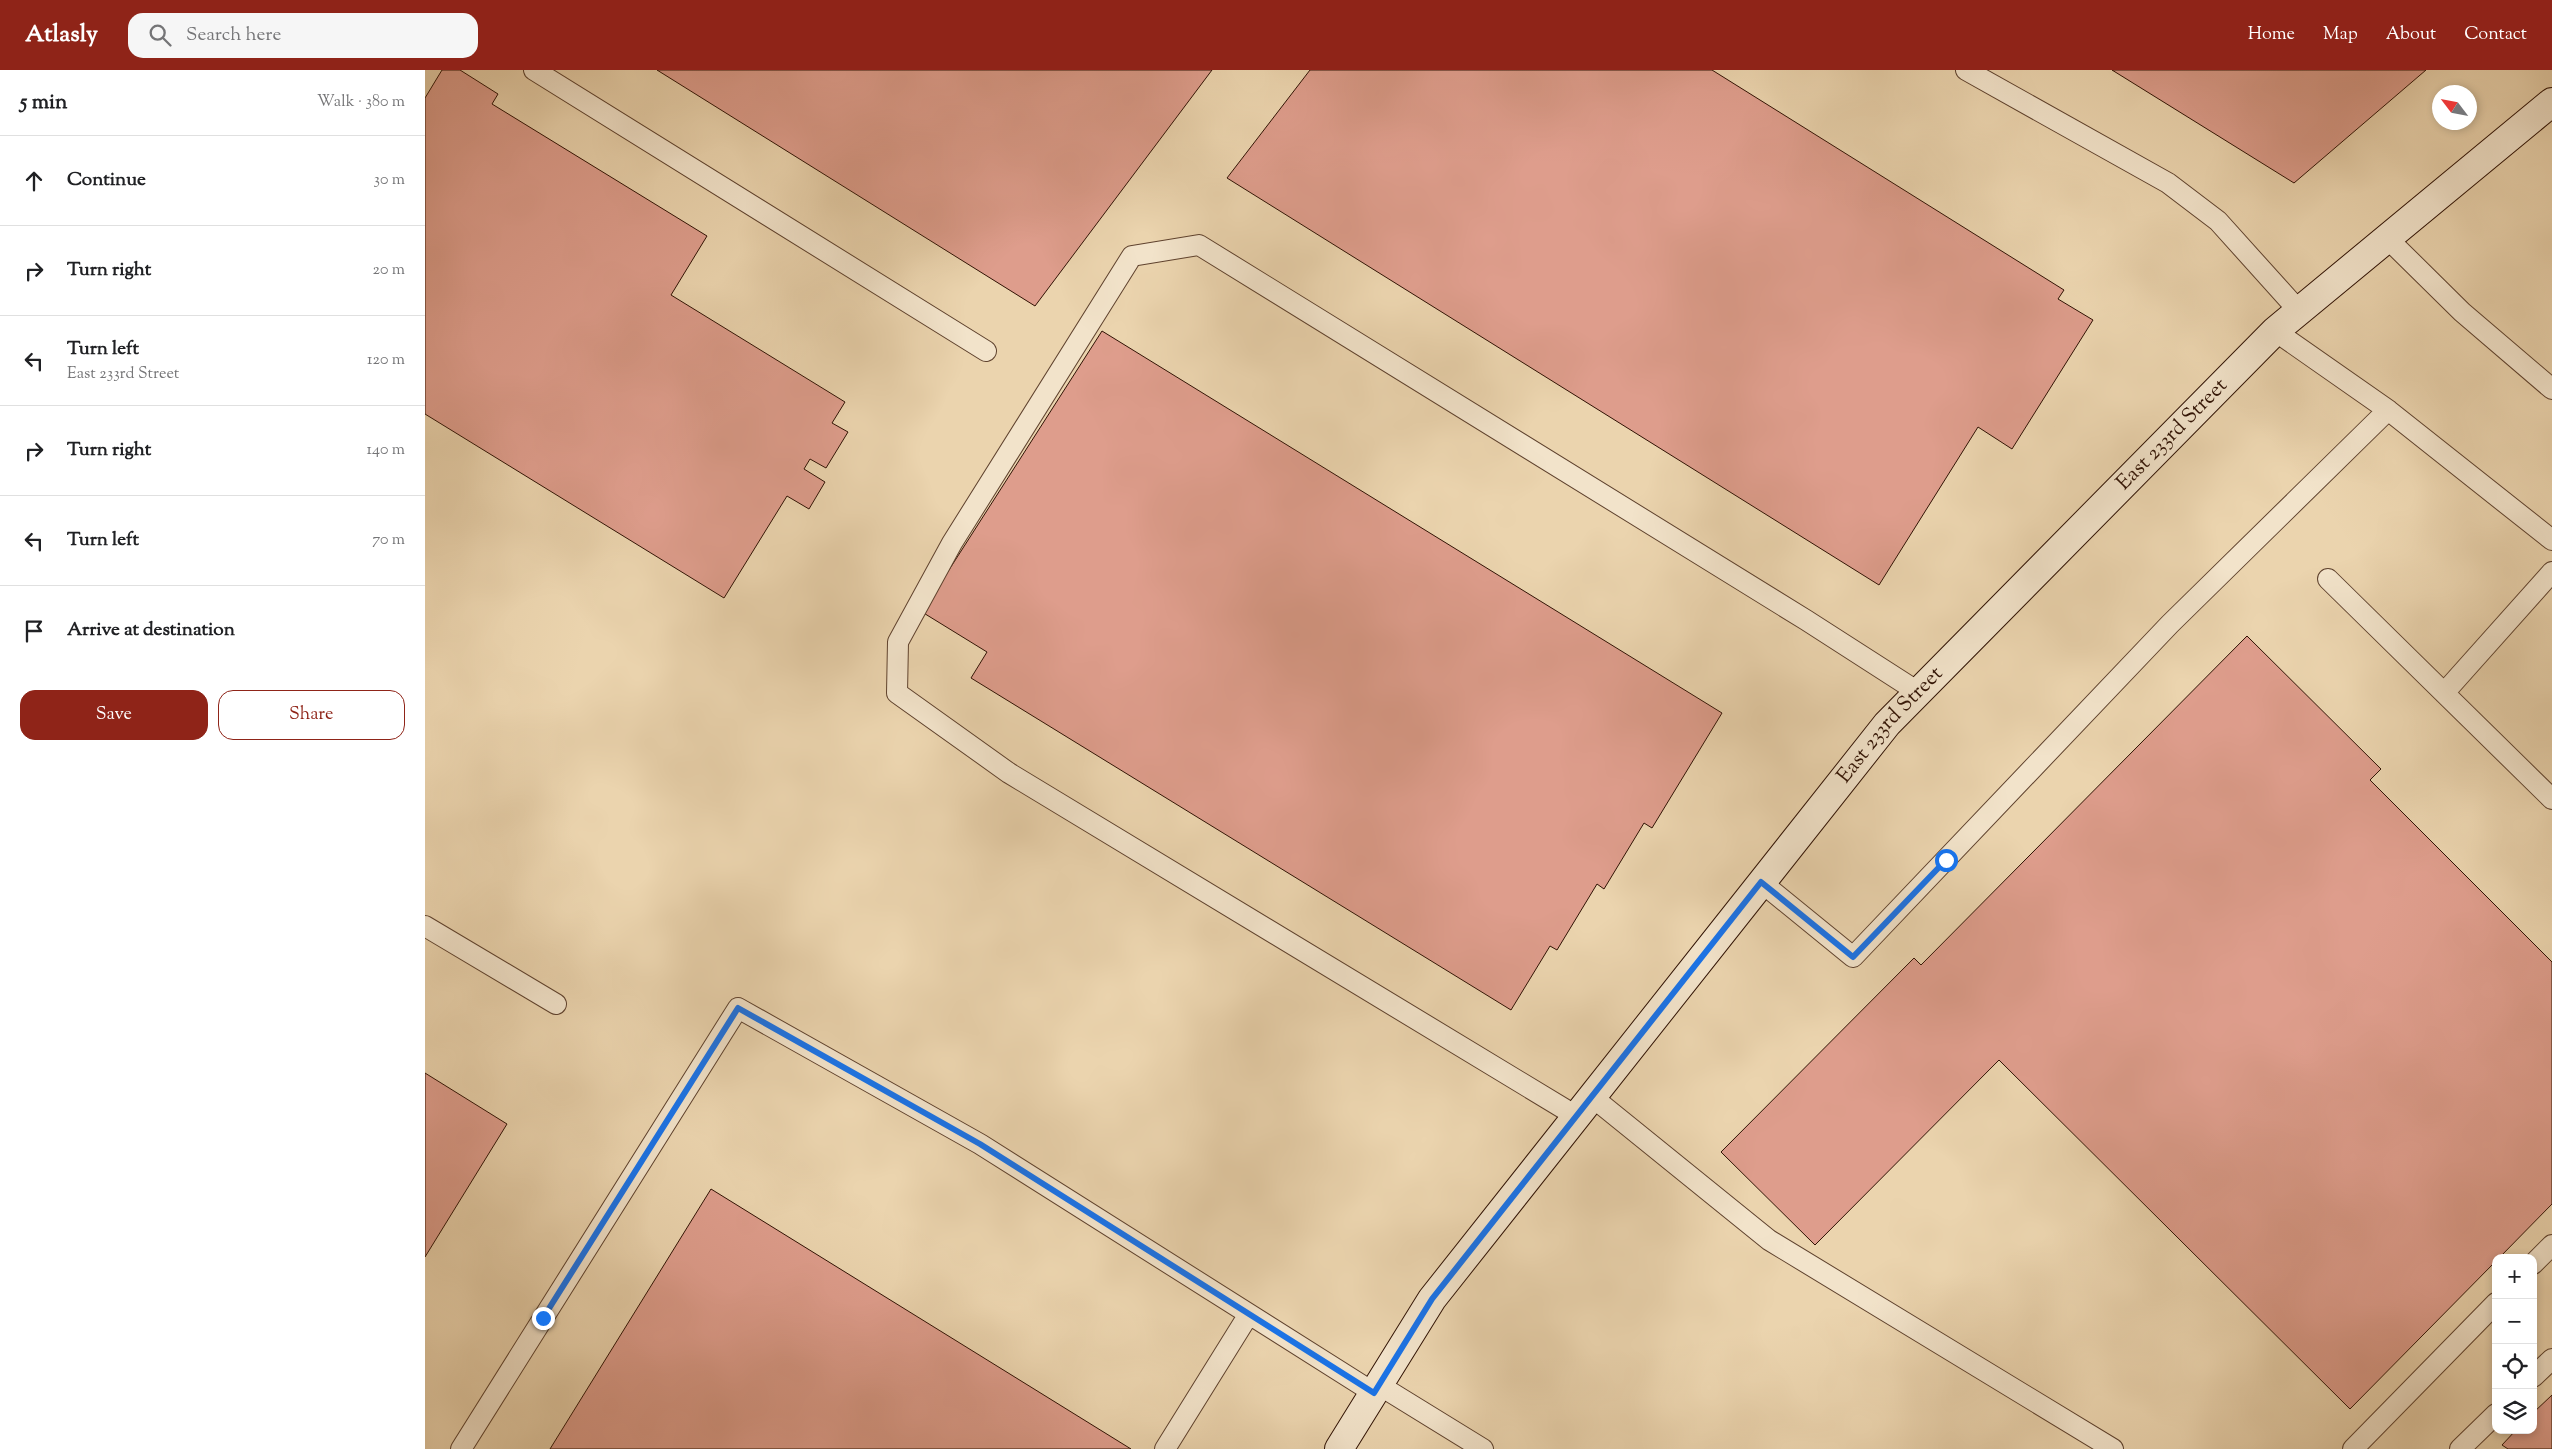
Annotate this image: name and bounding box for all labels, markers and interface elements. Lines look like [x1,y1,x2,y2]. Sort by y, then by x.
search box [128,13,478,58]
text: Atlasly [25,18,98,52]
icon: search [146,21,174,49]
text: Search here [186,22,281,49]
text: Home [2248,22,2295,48]
text: Map [2323,22,2358,48]
text: About [2386,22,2436,48]
text: Contact [2464,22,2527,48]
north arrow [2432,85,2477,130]
text: 5 min [20,88,67,118]
text: Walk · 380 m [317,91,405,114]
icon: ahead [20,167,48,195]
text: Continue [67,167,146,194]
text: 30 m [374,169,405,192]
icon: right [20,257,48,285]
text: Turn right [67,257,151,284]
text: 20 m [372,259,405,282]
text: Turn left [67,336,139,363]
icon: left [20,347,48,375]
text: 120 m [367,349,405,372]
text: East 233rd Street [67,363,179,386]
street label: East 233rd Street [2110,372,2235,498]
icon: right [20,437,48,465]
text: Turn right [67,437,151,464]
text: 140 m [367,439,405,462]
icon: left [20,527,48,555]
text: Turn left [67,527,139,554]
text: 70 m [372,529,405,552]
icon: arrive [20,617,48,645]
text: Arrive at destination [67,617,235,644]
street label: East 233rd Street [1830,660,1950,790]
button: Save [20,690,208,740]
button: Share [218,690,405,740]
route start [1935,849,1958,872]
map controls [2492,1254,2537,1434]
button: + [2492,1254,2537,1299]
button: − [2492,1299,2537,1344]
route end [532,1307,555,1330]
button: locate [2492,1344,2537,1389]
button: layers [2492,1389,2537,1434]

